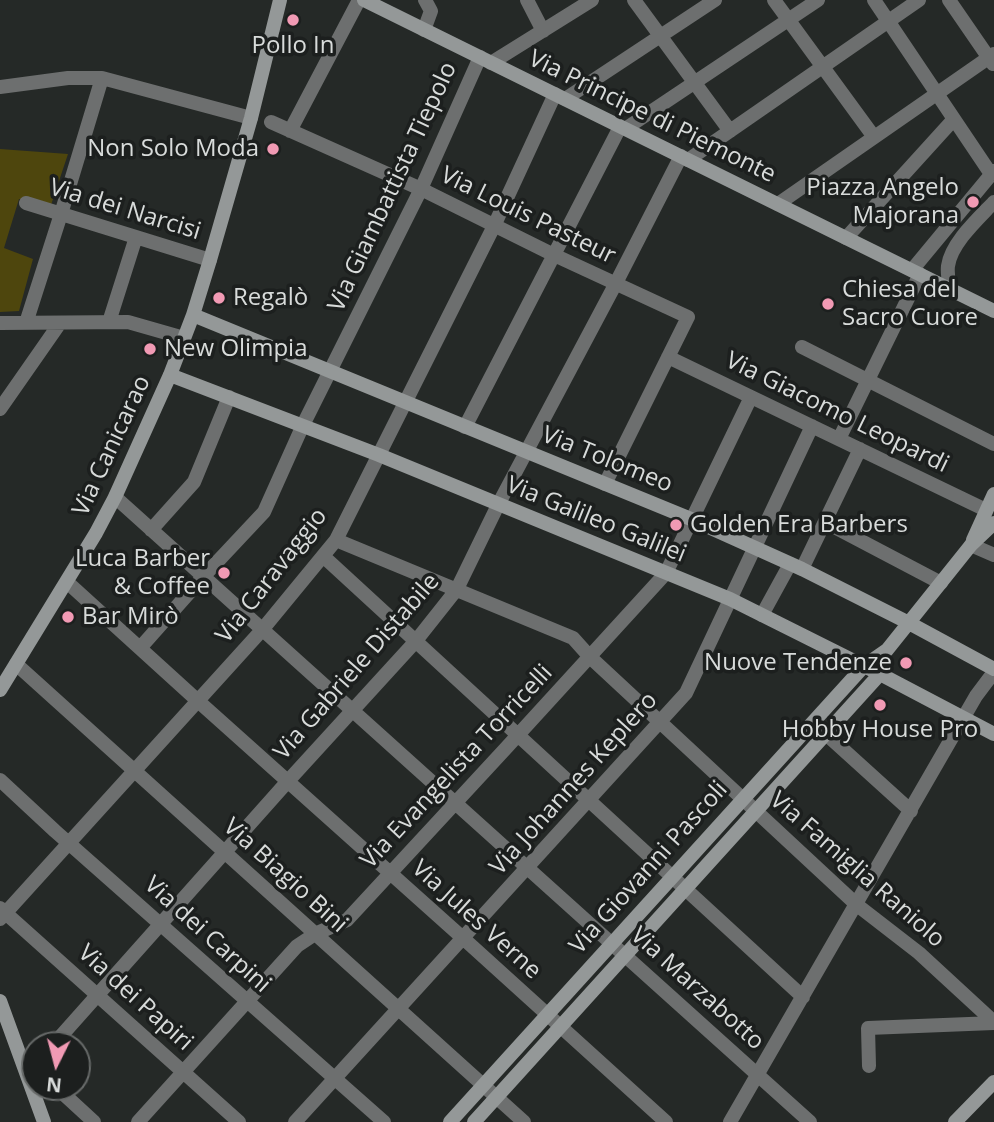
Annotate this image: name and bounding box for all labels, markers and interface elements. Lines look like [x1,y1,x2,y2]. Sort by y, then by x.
marker: Pollo In [285,12,301,28]
place label: Pollo In [251,32,335,60]
street label: Via Principe di Piemonte [524,45,780,189]
street label: Via Giambattista Tiepolo [322,58,464,316]
place label: Non Solo Moda [87,135,259,163]
marker: Non Solo Moda [265,141,281,157]
street label: Via Louis Pasteur [436,161,620,271]
street label: Via dei Narcisi [46,173,204,247]
place label: Piazza Angelo Majorana [806,174,959,230]
marker: Piazza Angelo Majorana [965,194,981,210]
place label: Chiesa del Sacro Cuore [842,276,978,332]
place label: Regalò [233,284,308,312]
marker: Regalò [211,290,227,306]
marker: Chiesa del Sacro Cuore [820,296,836,312]
place label: New Olimpia [164,335,307,363]
marker: New Olimpia [142,341,158,357]
street label: Via Giacomo Leopardi [721,346,953,480]
street label: Via Canicarao [67,371,157,521]
street label: Via Tolomeo [538,421,676,499]
street label: Via Galileo Galilei [502,471,690,569]
street label: Via Caravaggio [210,503,334,649]
place label: Golden Era Barbers [690,511,908,539]
marker: Golden Era Barbers [668,517,684,533]
place label: Luca Barber & Coffee [75,545,210,601]
marker: Luca Barber & Coffee [216,565,232,581]
street label: Via Gabriele Distabile [268,568,446,766]
place label: Bar Mirò [82,603,179,631]
marker: Bar Mirò [60,609,76,625]
place label: Nuove Tendenze [704,649,892,677]
marker: Nuove Tendenze [898,655,914,671]
street label: Via Evangelista Torricelli [355,659,559,875]
street label: Via Johannes Keplero [484,687,664,881]
marker: Hobby House Pro [872,697,888,713]
place label: Hobby House Pro [782,716,978,744]
street label: Via Giovanni Pascoli [564,776,734,960]
street label: Via Famiglia Raniolo [764,786,950,954]
street label: Via Biagio Bini [217,813,353,939]
street label: Via Jules Verne [405,854,547,986]
street label: Via dei Carpini [138,871,276,999]
street label: Via Marzabotto [624,921,770,1057]
street label: Via dei Papiri [72,939,198,1057]
north arrow [21,1031,91,1101]
text: N [45,1071,63,1099]

